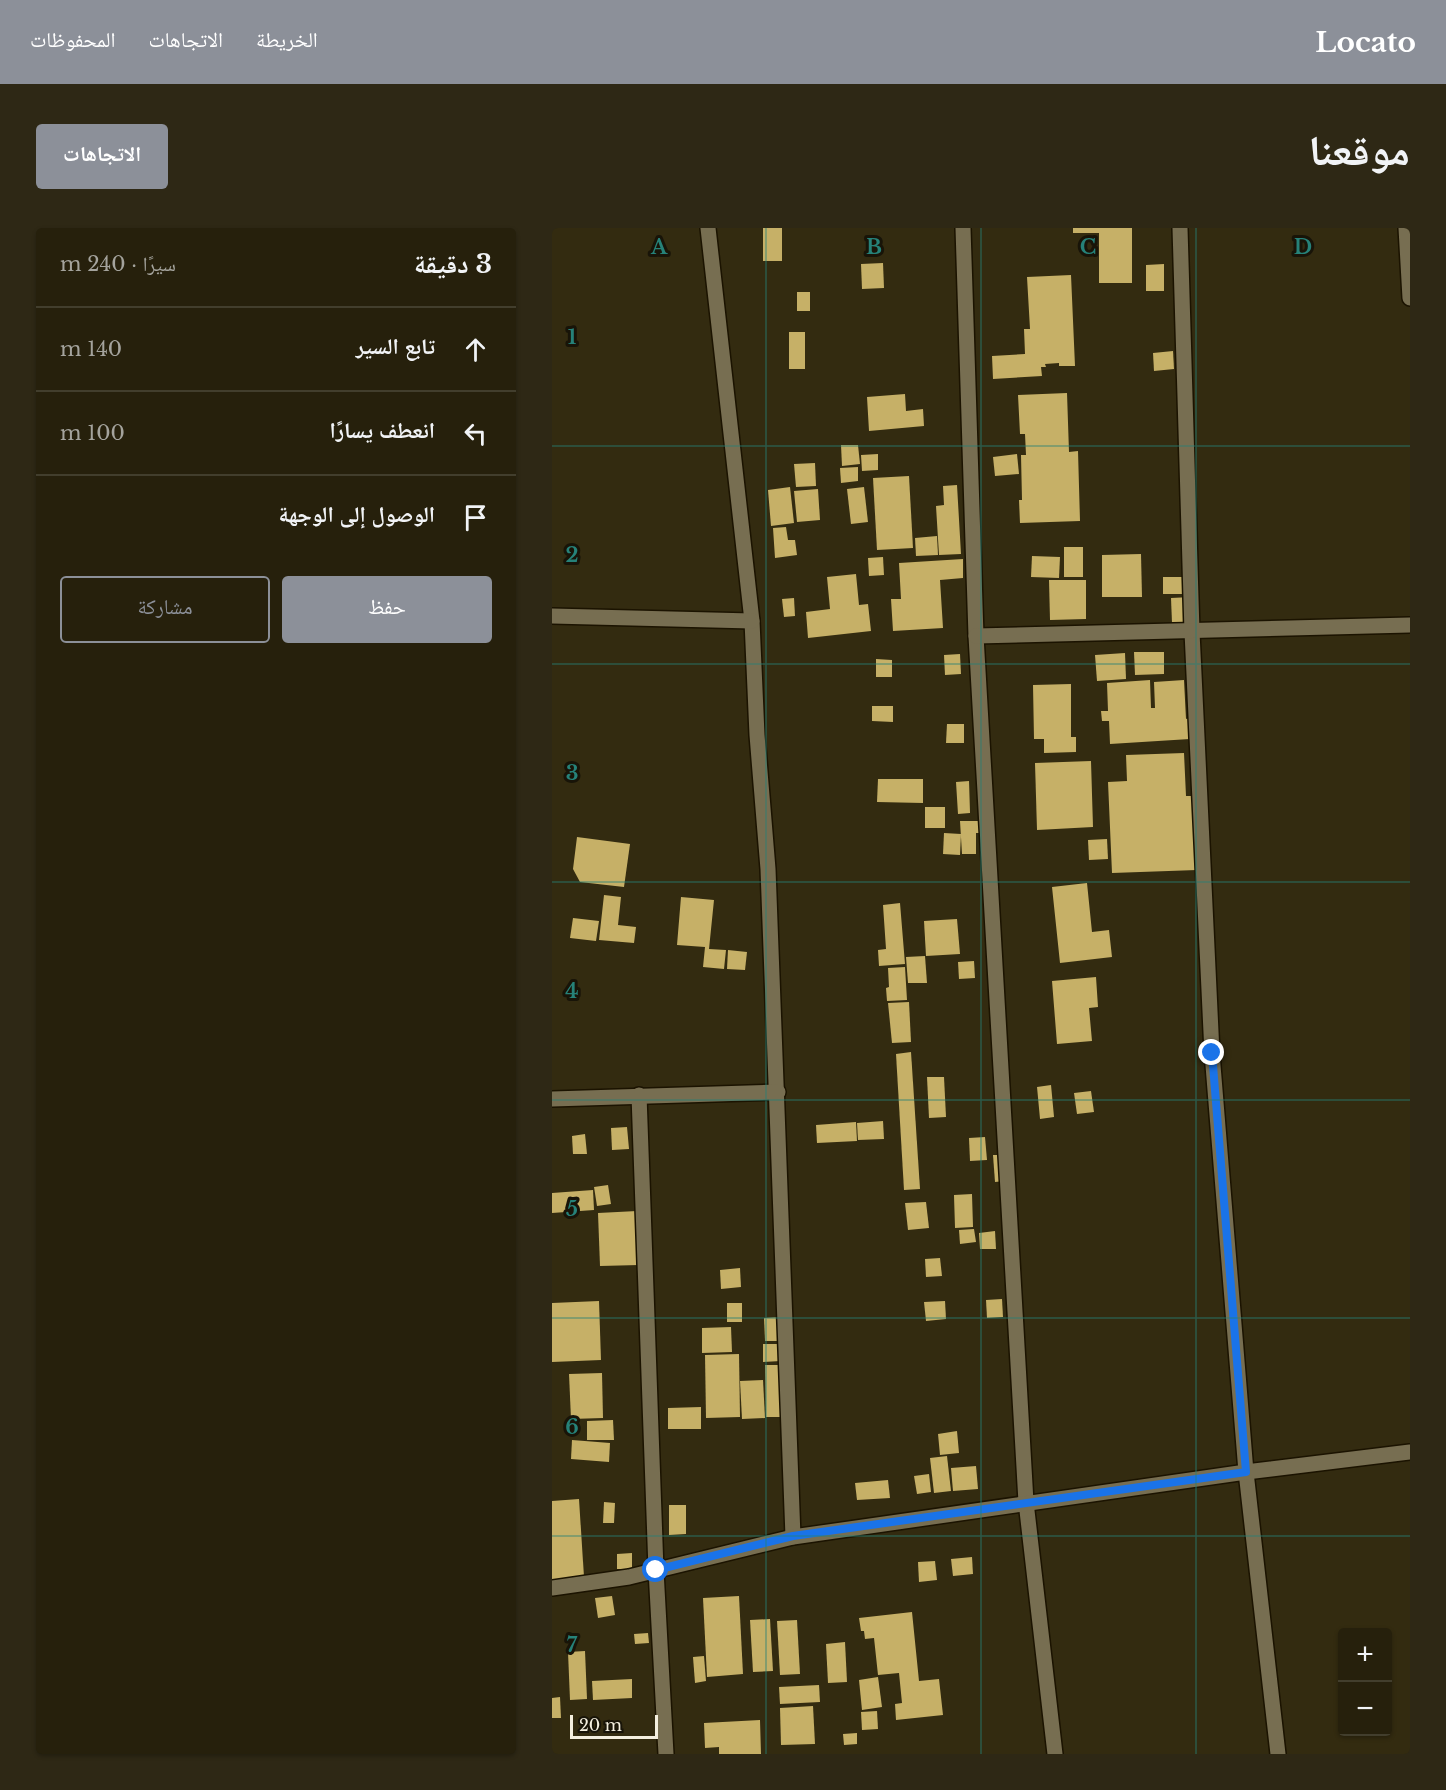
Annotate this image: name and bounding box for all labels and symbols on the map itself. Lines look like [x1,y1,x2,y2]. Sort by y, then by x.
text: A [650,235,668,259]
text: B [866,235,882,259]
text: C [1080,235,1096,259]
text: D [1294,235,1312,259]
text: 1 [568,325,577,349]
text: 2 [565,543,579,567]
text: 3 [566,761,578,785]
text: 4 [565,979,579,1003]
route end [1198,1039,1224,1065]
text: 5 [566,1197,578,1221]
text: 6 [565,1415,579,1439]
route start [642,1556,668,1582]
text: 7 [567,1633,578,1657]
scale bar [570,1712,658,1740]

